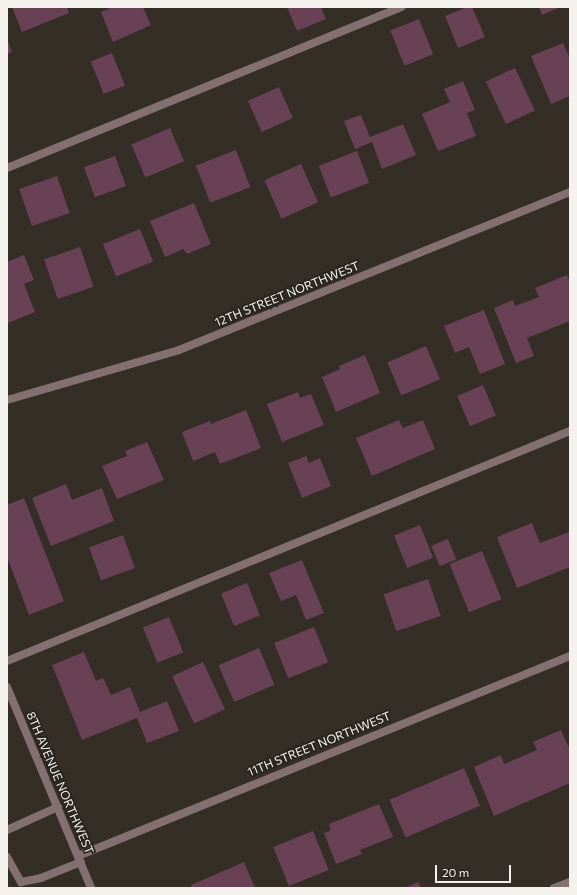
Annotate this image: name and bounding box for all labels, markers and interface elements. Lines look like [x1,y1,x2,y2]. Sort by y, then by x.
street label: 12TH STREET NORTHWEST [212,258,362,330]
street label: 11TH STREET NORTHWEST [245,709,393,779]
street label: 8TH AVENUE NORTHWEST [23,710,97,856]
scale bar [437,857,513,883]
text: 20 m [442,865,469,879]

